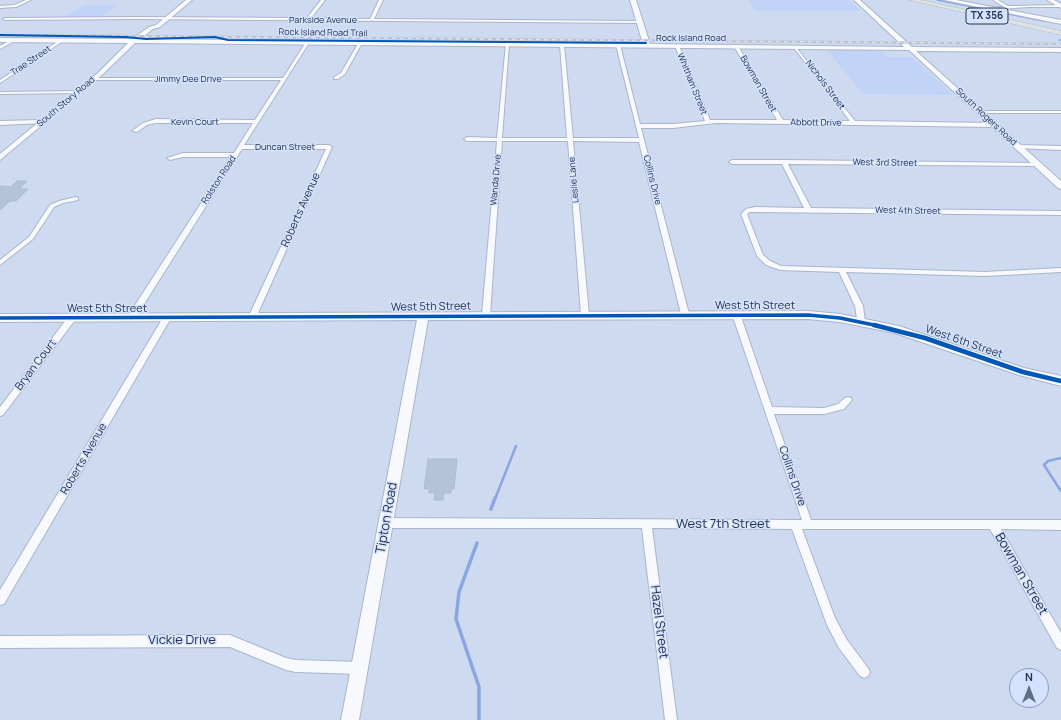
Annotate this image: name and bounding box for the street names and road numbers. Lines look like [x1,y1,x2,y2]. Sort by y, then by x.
road number: TX 356 [966,8,1008,24]
street label: Parkside Avenue [289,15,357,25]
street label: Rock Island Road Trail [278,27,368,39]
street label: Rock Island Road [656,33,726,43]
street label: Trae Street [9,44,53,78]
street label: Whitham Street [675,52,709,116]
street label: Bowman Street [737,54,779,114]
street label: Nichols Street [803,58,847,112]
street label: Jimmy Dee Drive [154,74,222,84]
street label: South Story Road [35,75,97,129]
street label: South Rogers Road [953,86,1019,148]
street label: Kevin Court [171,117,219,127]
street label: Abbott Drive [790,117,842,129]
street label: Duncan Street [255,142,315,152]
street label: Rolston Road [199,154,239,206]
street label: Wanda Drive [488,154,504,206]
street label: Collins Drive [641,154,663,206]
street label: Leslie Lane [567,157,581,203]
street label: West 3rd Street [852,157,918,169]
street label: Roberts Avenue [279,171,323,249]
street label: West 4th Street [875,205,941,217]
street label: West 5th Street [715,299,795,313]
street label: West 5th Street [391,300,471,314]
street label: West 5th Street [67,302,147,316]
street label: West 6th Street [924,323,1004,361]
street label: Bryan Court [13,337,59,393]
street label: Roberts Avenue [58,421,110,497]
street label: Collins Drive [776,444,808,508]
street label: Tipton Road [373,481,401,555]
street label: West 7th Street [676,516,770,532]
street label: Bowman Street [991,530,1051,618]
street label: Hazel Street [647,584,671,660]
street label: Vickie Drive [148,632,216,648]

